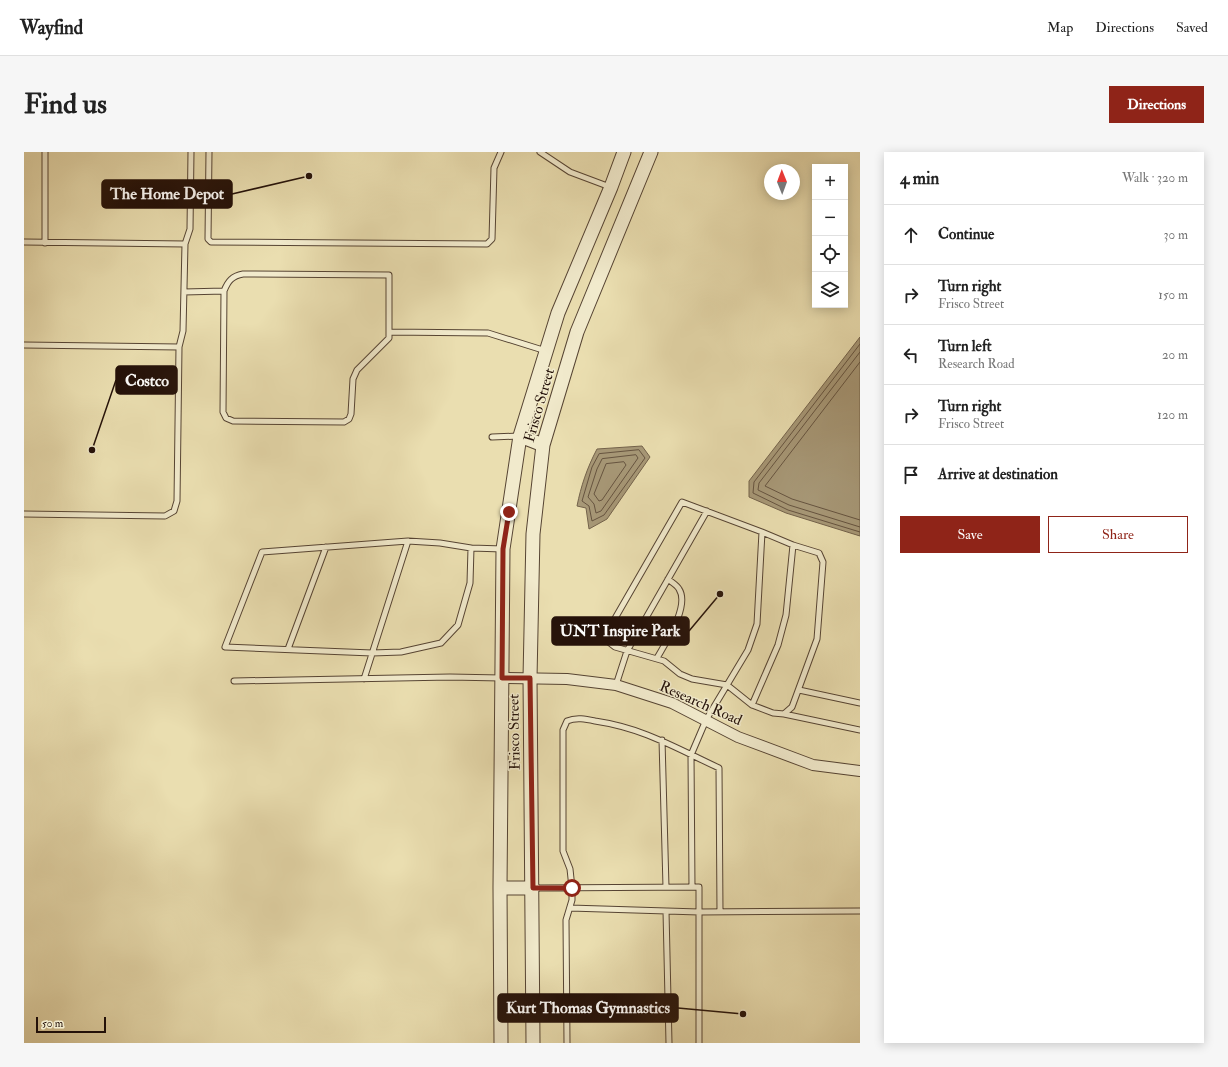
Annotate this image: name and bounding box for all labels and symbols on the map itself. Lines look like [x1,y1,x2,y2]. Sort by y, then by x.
north arrow [764,164,800,200]
callout: The Home Depot [102,180,232,208]
text: The Home Depot [109,184,225,205]
callout: Costco [116,366,177,394]
street label: Frisco Street [520,366,559,444]
text: Costco [125,371,169,391]
route end [500,503,518,521]
callout: UNT Inspire Park [552,617,689,645]
text: UNT Inspire Park [560,621,681,642]
street label: Research Road [657,677,746,730]
street label: Frisco Street [504,694,525,770]
route start [563,879,581,897]
callout: Kurt Thomas Gymnastics [498,994,678,1022]
text: Kurt Thomas Gymnastics [506,998,671,1019]
scale bar [36,1015,106,1034]

